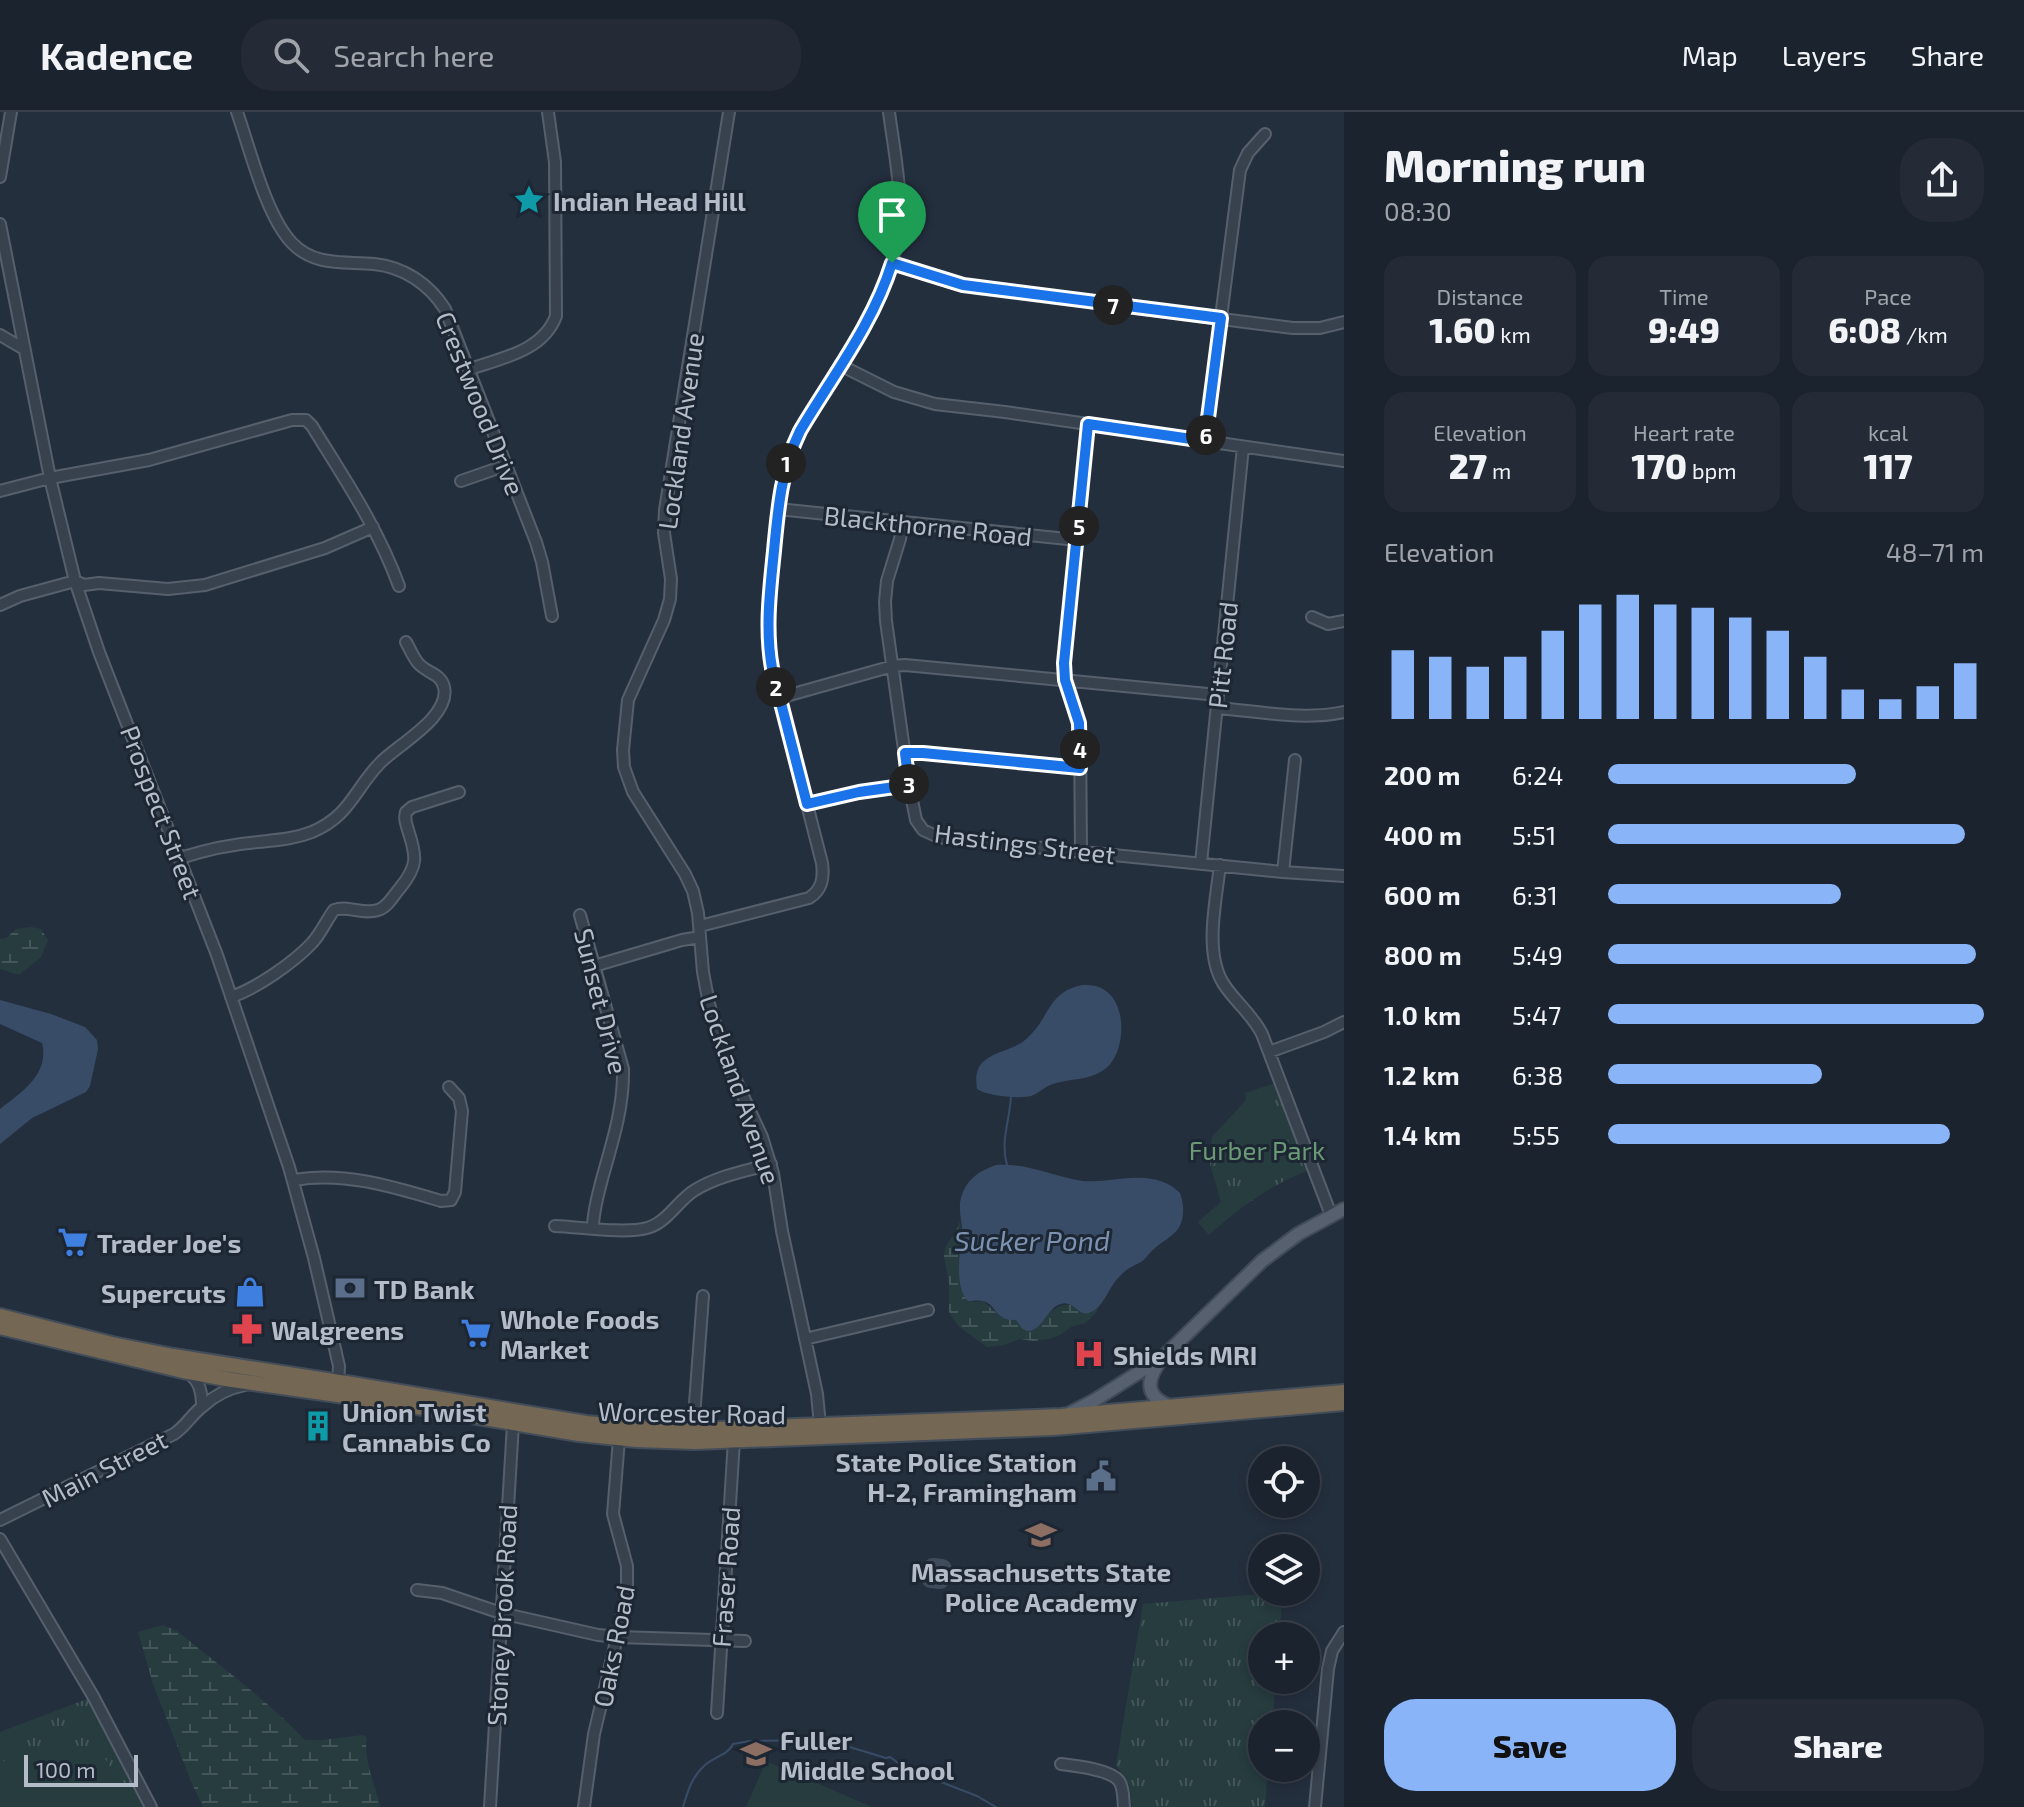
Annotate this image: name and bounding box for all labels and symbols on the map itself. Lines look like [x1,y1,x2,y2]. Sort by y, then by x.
pin [858,181,926,263]
place icon: Indian Head Hill [512,183,546,217]
place label: Indian Head Hill [553,185,746,216]
pin: 7 [1093,285,1133,325]
street label: Crestwood Drive [430,307,532,499]
street label: Lockland Avenue [651,331,709,531]
pin: 6 [1186,415,1226,455]
pin: 1 [766,443,806,483]
street label: Blackthorne Road [822,499,1034,551]
pin: 5 [1059,506,1099,546]
street label: Pitt Road [1201,600,1243,710]
pin: 2 [756,667,796,707]
street label: Prospect Street [115,721,209,903]
pin: 4 [1060,729,1100,769]
pin: 3 [889,764,929,804]
street label: Hastings Street [933,817,1117,869]
street label: Sunset Drive [569,925,635,1077]
street label: Lockland Avenue [694,990,788,1188]
park label: Furber Park [1189,1134,1325,1165]
water label: Sucker Pond [954,1223,1110,1257]
supermarket icon: Trader Joe's [56,1225,90,1259]
place label: Trader Joe's [97,1227,241,1258]
bank icon: TD Bank [333,1271,367,1305]
place label: TD Bank [374,1273,475,1304]
shop icon: Supercuts [233,1275,267,1309]
place label: Supercuts [101,1277,226,1308]
place label: Whole Foods Market [500,1303,659,1364]
pharmacy icon: Walgreens [230,1312,264,1346]
place label: Walgreens [271,1314,404,1345]
supermarket icon: Whole Foods Market [459,1316,493,1350]
hospital icon: Shields MRI [1072,1337,1106,1371]
place label: Shields MRI [1113,1339,1257,1370]
street label: Worcester Road [598,1395,786,1429]
place label: Union Twist Cannabis Co [342,1396,491,1457]
building icon: Union Twist Cannabis Co [301,1409,335,1443]
street label: Main Street [36,1423,172,1513]
place label: State Police Station H-2, Framingham [836,1446,1077,1507]
public building icon: State Police Station H-2, Framingham [1084,1459,1118,1493]
street label: Stoney Brook Road [480,1504,522,1726]
street label: Fraser Road [705,1506,745,1648]
school or university icon: Massachusetts State Police Academy [1024,1518,1058,1552]
place label: Massachusetts State Police Academy [911,1556,1171,1618]
street label: Oaks Road [586,1582,640,1710]
place label: Fuller Middle School [780,1724,955,1785]
school or university icon: Fuller Middle School [739,1737,773,1771]
scale bar [24,1751,138,1787]

